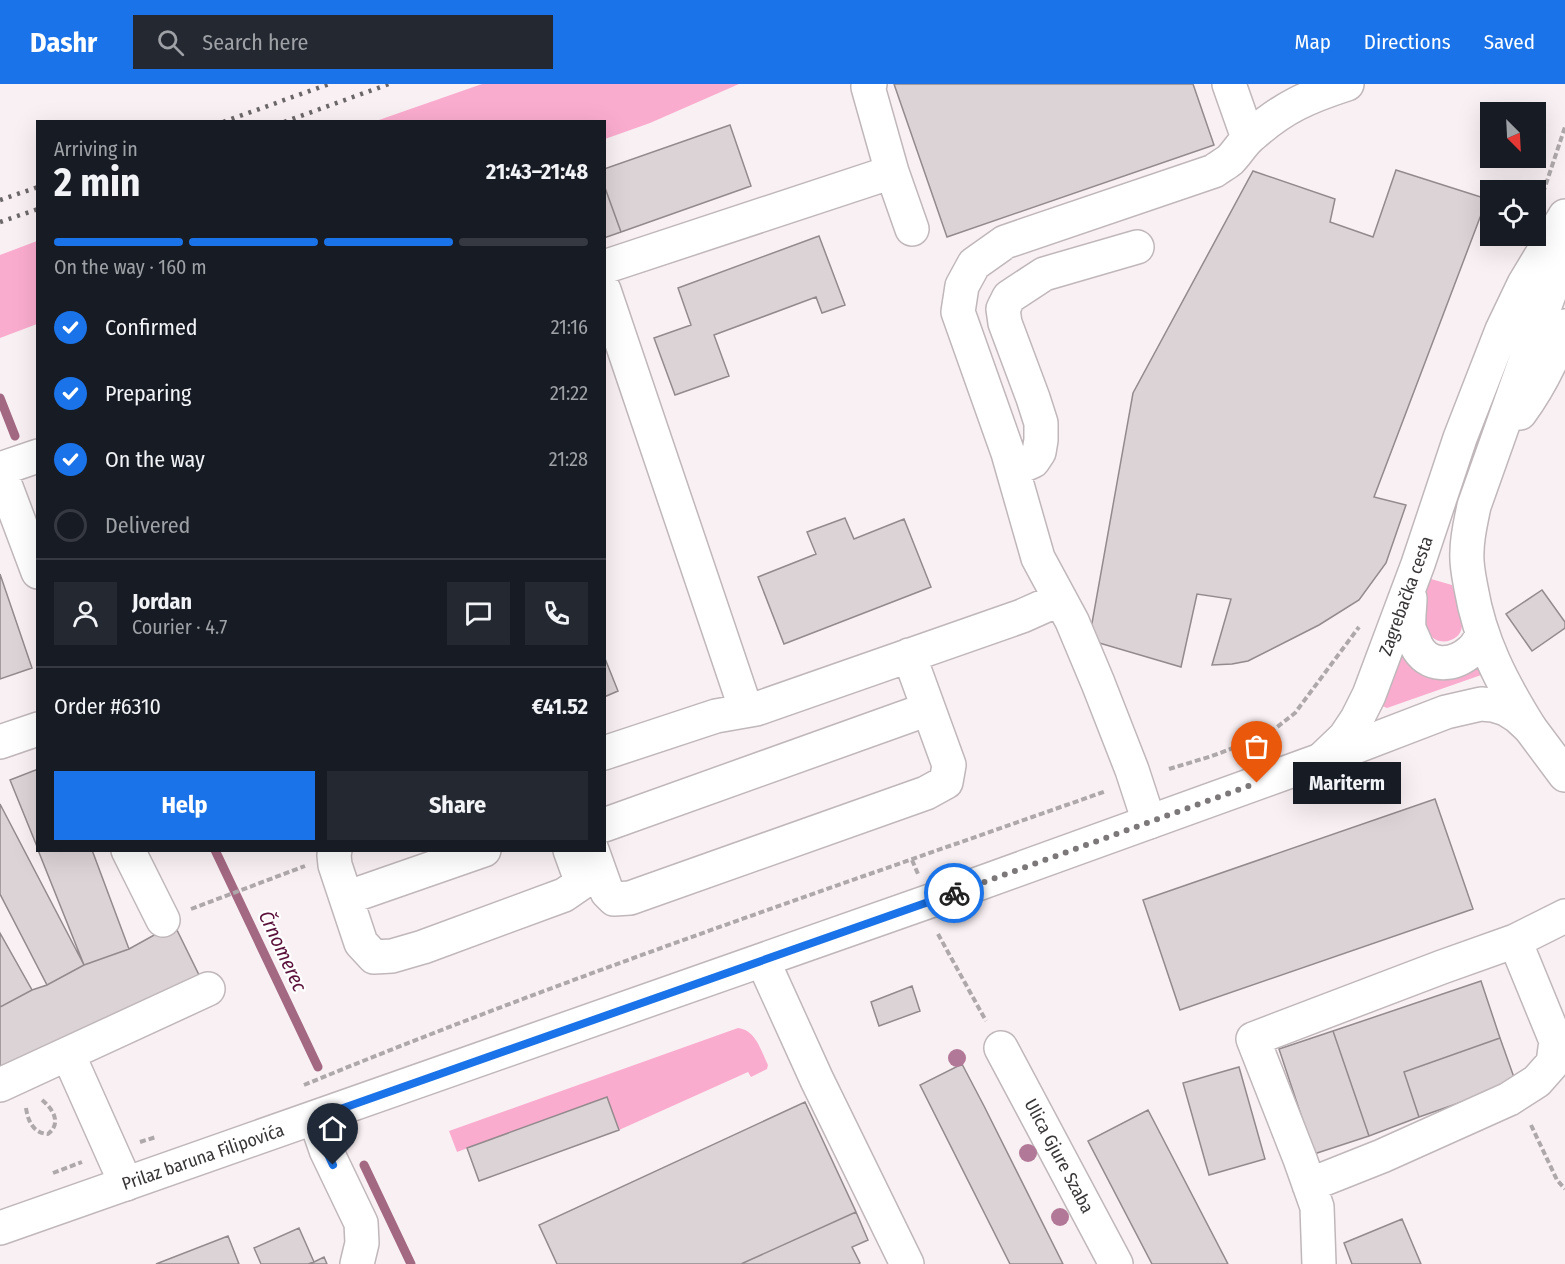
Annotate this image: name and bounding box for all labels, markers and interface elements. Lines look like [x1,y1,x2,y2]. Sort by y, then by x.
search box [133,15,553,69]
text: Dashr [30,26,97,59]
icon: search [154,26,187,59]
text: Search here [202,29,308,56]
text: Map [1294,29,1331,55]
text: Directions [1364,29,1451,55]
text: Saved [1484,29,1535,55]
north arrow [1480,102,1546,168]
map controls [1480,102,1546,246]
text: Arriving in [54,137,138,161]
text: 21:43–21:48 [486,158,588,185]
text: 2 min [54,160,140,206]
button: locate [1480,180,1546,246]
text: On the way · 160 m [54,255,207,279]
icon: check [54,311,87,344]
text: Confirmed [105,314,198,341]
text: 21:16 [551,315,588,339]
icon: check [54,377,87,410]
text: Preparing [105,380,191,407]
text: 21:22 [550,381,588,405]
icon: check [54,443,87,476]
text: On the way [105,446,205,473]
text: 21:28 [549,447,588,471]
text: Delivered [105,512,190,539]
street label: Zagrebačka cesta [1374,533,1438,659]
button: person [54,582,117,645]
button: chat [447,582,510,645]
button: phone [525,582,588,645]
text: Jordan [132,588,192,615]
text: Courier · 4.7 [132,615,227,639]
text: Order #6310 [54,693,161,720]
text: €41.52 [532,693,588,720]
pin [1231,721,1282,783]
icon: bag [1240,730,1273,763]
callout: Mariterm [1293,762,1401,804]
button: Help [54,771,315,840]
button: Share [327,771,588,840]
text: Mariterm [1309,771,1385,795]
courier [924,863,984,923]
icon: bike [938,877,971,910]
water label: Črnomerec [254,907,312,996]
street label: Ulica Gjure Szaba [1020,1095,1098,1217]
pin [307,1103,358,1165]
icon: home [316,1112,349,1145]
street label: Prilaz baruna Filipovića [119,1119,287,1195]

